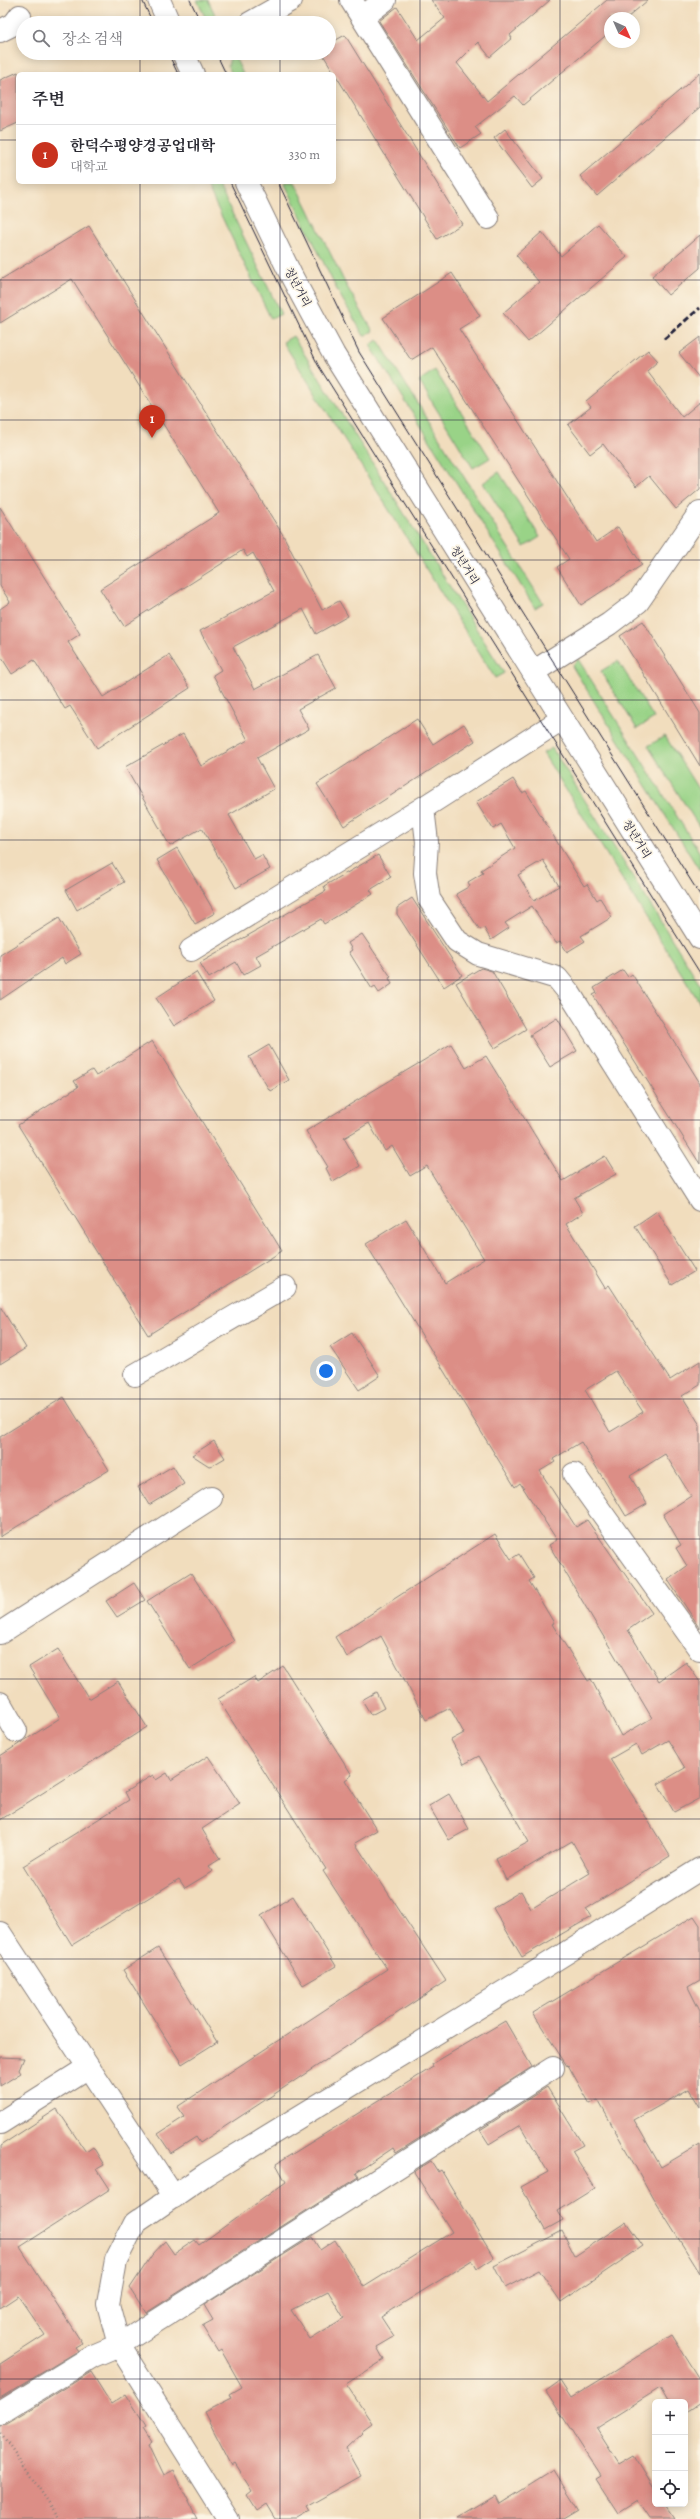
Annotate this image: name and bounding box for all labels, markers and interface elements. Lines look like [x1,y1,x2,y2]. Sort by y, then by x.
north arrow [604,12,640,48]
search box [16,16,336,60]
icon: search [30,27,52,49]
text: 장소 검색 [62,29,123,49]
text: 주변 [32,88,65,111]
text: 한덕수평양경공업대학 [70,136,215,156]
text: 1 [43,146,47,163]
text: 330 m [289,146,320,163]
text: 대학교 [70,158,108,175]
street label: 청년거리 [281,265,314,310]
pin: 1 [139,405,165,438]
street label: 청년거리 [447,543,482,587]
street label: 청년거리 [619,817,654,861]
your location [316,1361,336,1381]
map controls [652,2399,688,2507]
button: + [652,2399,688,2435]
button: − [652,2435,688,2471]
button: locate [652,2471,688,2507]

